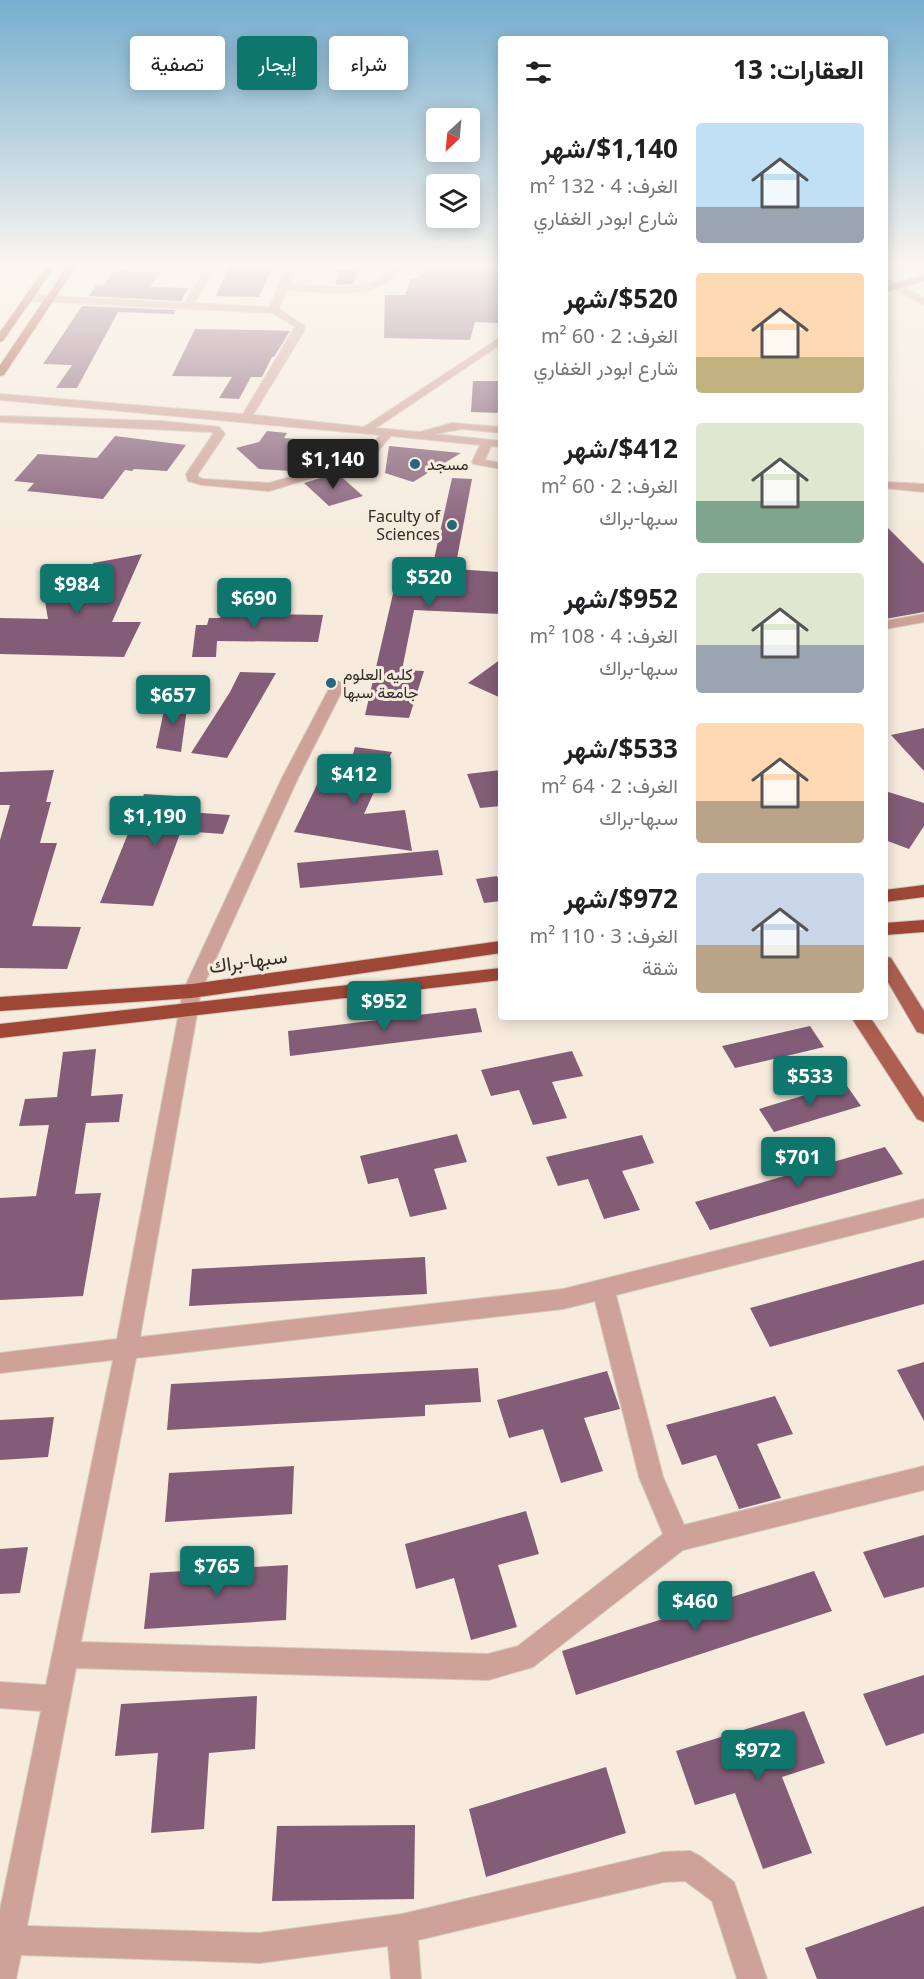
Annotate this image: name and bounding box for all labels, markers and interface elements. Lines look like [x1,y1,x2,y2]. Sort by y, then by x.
chip: تصفية [130,36,225,90]
chip: إيجار [237,36,317,90]
chip: شراء [329,36,408,90]
text: العقارات: 13 [733,51,864,87]
icon: filters [522,56,555,89]
north arrow [426,108,480,162]
map controls [426,108,480,228]
text: $1,140/شهر [541,130,678,166]
icon: home [744,147,816,219]
text: الغرف: 4 · 132 m² [529,172,678,199]
button: layers [426,174,480,228]
text: شارع ابودر الغفاري [534,204,678,231]
text: $520/شهر [564,280,678,316]
icon: home [744,297,816,369]
text: الغرف: 2 · 60 m² [541,322,678,349]
text: شارع ابودر الغفاري [534,354,678,381]
text: $412/شهر [564,430,678,466]
pin: $1,140 [284,439,382,490]
text: $1,140 [302,445,364,472]
icon: home [744,447,816,519]
place label: مسجد [427,453,468,475]
marker: مسجد [408,457,422,471]
text: الغرف: 2 · 60 m² [541,472,678,499]
text: سبها-براك [599,504,678,531]
place label: Faculty of Sciences [368,505,441,545]
marker: Faculty of Sciences [445,518,459,532]
pin: $520 [393,557,465,608]
text: $520 [406,563,452,590]
pin: $984 [41,564,113,615]
text: $984 [54,570,100,597]
pin: $690 [218,578,290,629]
text: $952/شهر [564,580,678,616]
text: $690 [231,584,277,611]
icon: home [744,597,816,669]
text: الغرف: 4 · 108 m² [529,622,678,649]
text: سبها-براك [599,654,678,681]
place label: كليه العلوم جامعة سبها [343,663,419,703]
pin: $657 [137,675,209,726]
marker: كليه العلوم جامعة سبها [324,676,338,690]
text: $657 [150,681,196,708]
text: $533/شهر [564,730,678,766]
icon: home [744,747,816,819]
pin: $412 [318,754,390,805]
text: $412 [331,760,377,787]
text: الغرف: 2 · 64 m² [541,772,678,799]
pin: $1,190 [106,796,204,847]
text: $1,190 [124,802,186,829]
text: سبها-براك [599,804,678,831]
text: $972/شهر [564,880,678,916]
icon: home [744,897,816,969]
text: الغرف: 3 · 110 m² [529,922,678,949]
street label: سبها-براك [207,942,289,979]
text: شقة [642,954,678,981]
pin: $952 [348,981,420,1032]
text: $952 [361,987,407,1014]
pin: $533 [774,1056,846,1107]
text: $533 [787,1062,833,1089]
pin: $701 [762,1137,834,1188]
text: $701 [775,1143,821,1170]
pin: $765 [181,1546,253,1597]
text: $765 [194,1552,240,1579]
pin: $460 [659,1581,731,1632]
text: $460 [672,1587,718,1614]
pin: $972 [722,1730,794,1781]
text: $972 [735,1736,781,1763]

